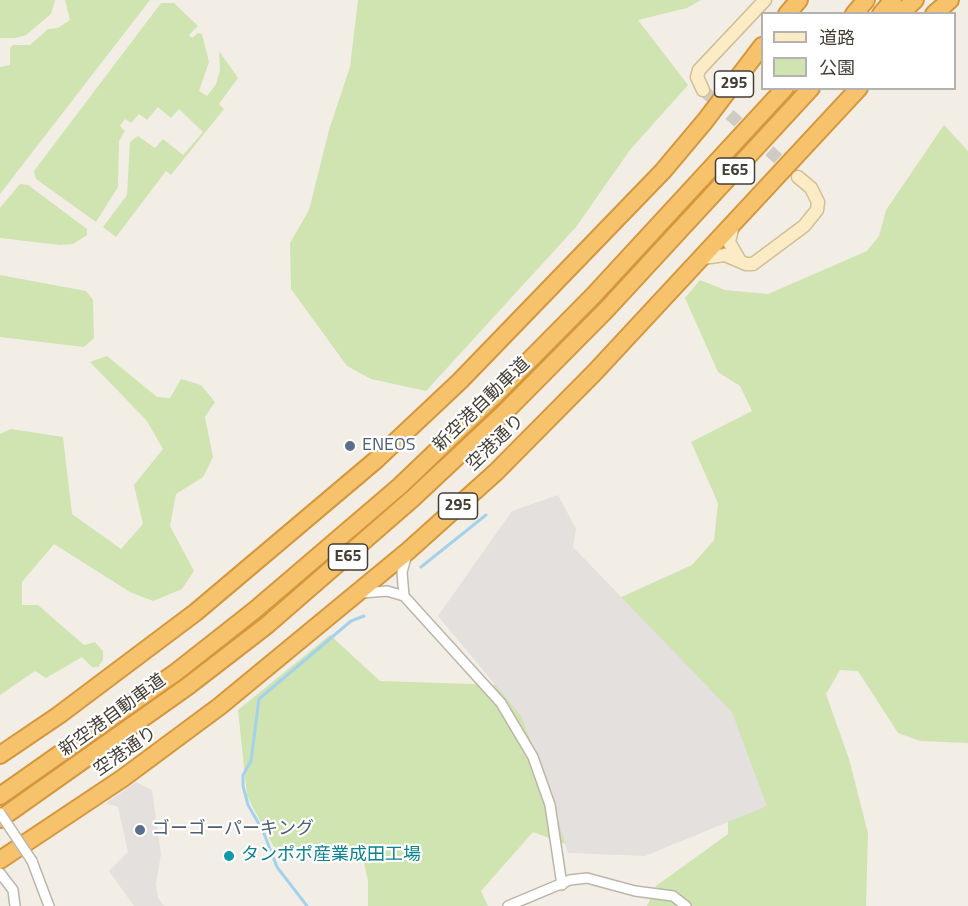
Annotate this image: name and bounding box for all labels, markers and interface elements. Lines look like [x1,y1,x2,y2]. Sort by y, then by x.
legend [761,12,956,90]
text: 道路 [819,24,855,51]
text: 公園 [819,54,855,81]
road number: 295 [714,71,754,97]
road number: E65 [716,158,754,184]
street label: 新空港自動車道 [429,353,535,457]
street label: 空港通り [463,410,529,476]
place label: ENEOS [362,435,416,457]
marker: ENEOS [343,439,357,453]
road number: 295 [438,493,478,519]
road number: E65 [328,544,368,570]
street label: 新空港自動車道 [56,670,170,762]
street label: 空港通り [90,723,162,781]
place label: ゴーゴーパーキング [152,819,314,841]
marker: ゴーゴーパーキング [133,823,147,837]
place label: タンポポ産業成田工場 [241,845,421,867]
marker: タンポポ産業成田工場 [222,849,236,863]

